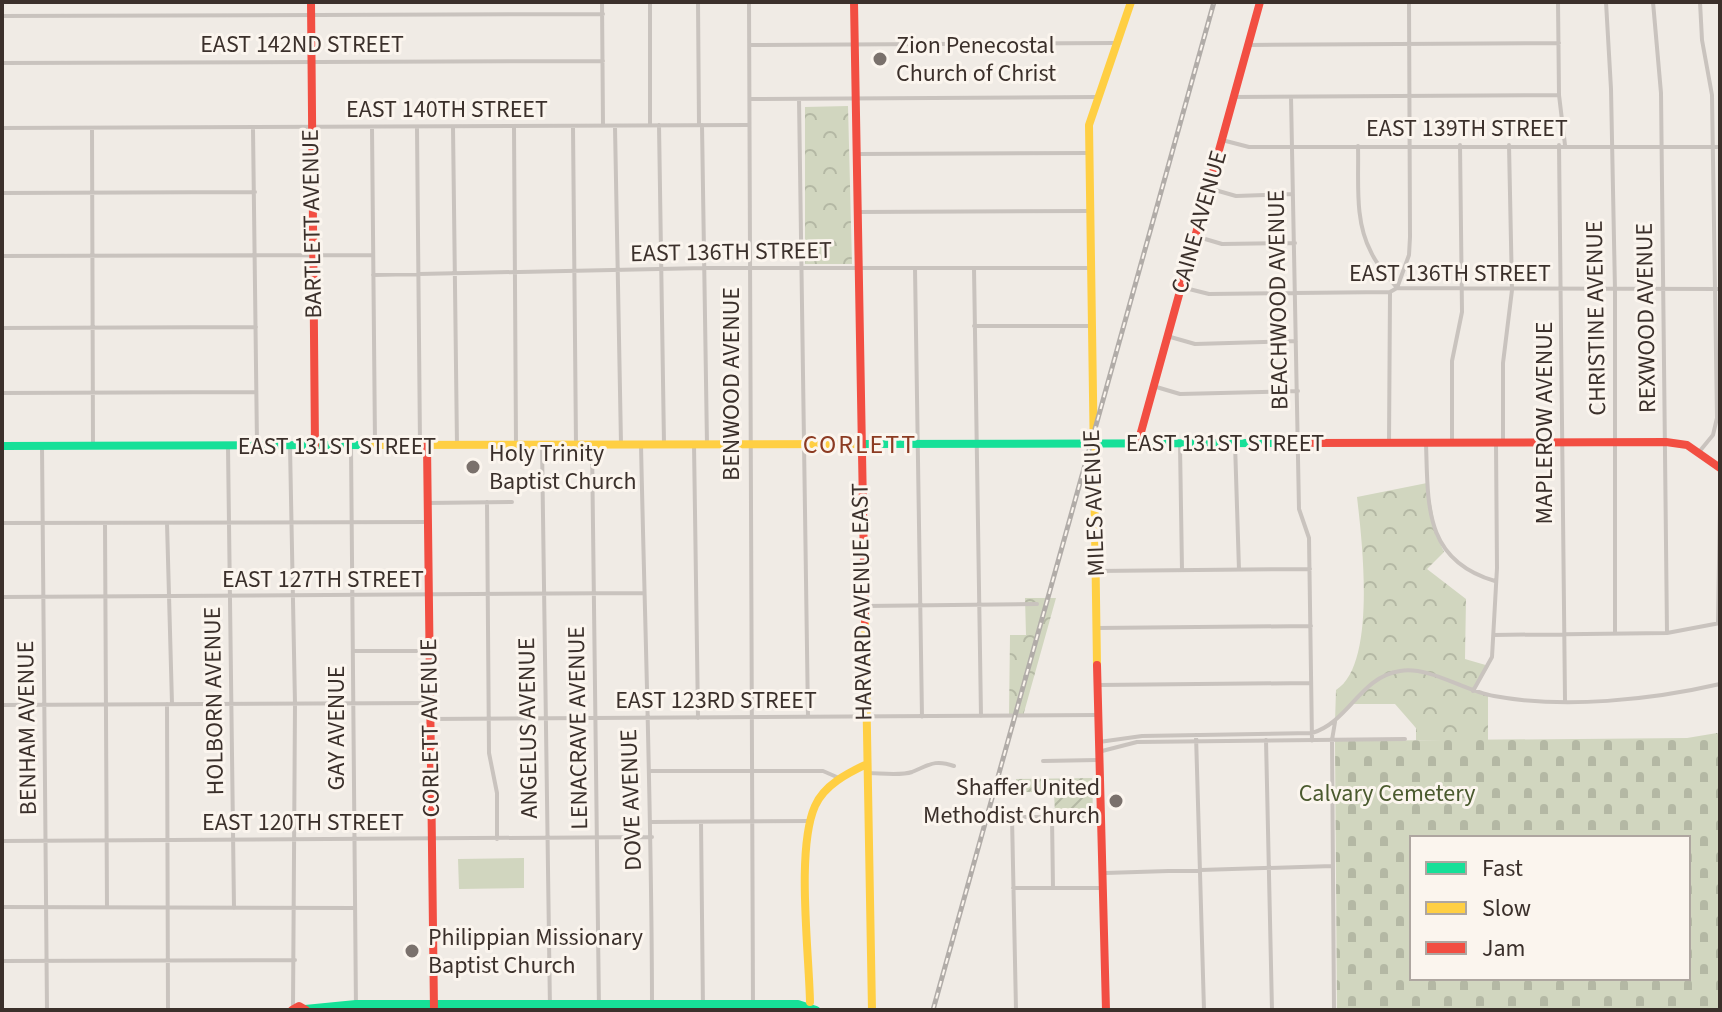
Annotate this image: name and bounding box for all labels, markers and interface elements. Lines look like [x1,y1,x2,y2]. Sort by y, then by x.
street label: EAST 142ND STREET [200,27,404,62]
place label: Zion Penecostal Church of Christ [896,28,1056,91]
marker: Zion Penecostal Church of Christ [871,50,889,68]
street label: EAST 140TH STREET [346,92,548,127]
street label: EAST 139TH STREET [1366,111,1568,146]
street label: BARTLETT AVENUE [293,129,331,319]
street label: CAINE AVENUE [1162,146,1236,298]
street label: BEACHWOOD AVENUE [1259,190,1297,410]
street label: CHRISTINE AVENUE [1577,220,1615,416]
street label: REXWOOD AVENUE [1627,223,1665,413]
street label: EAST 136TH STREET [630,233,832,271]
street label: EAST 136TH STREET [1349,256,1551,291]
street label: BENWOOD AVENUE [714,287,749,481]
street label: MAPLEROW AVENUE [1527,322,1562,524]
district label: CORLETT [803,426,917,463]
street label: EAST 131ST STREET [1126,426,1324,461]
street label: EAST 131ST STREET [238,429,436,464]
street label: MILES AVENUE [1074,429,1114,577]
place label: Holy Trinity Baptist Church [489,436,637,499]
marker: Holy Trinity Baptist Church [464,458,482,476]
street label: HARVARD AVENUE EAST [842,483,882,721]
street label: EAST 127TH STREET [222,562,424,597]
street label: HOLBORN AVENUE [195,606,233,796]
street label: LENACRAVE AVENUE [559,626,597,830]
street label: ANGELUS AVENUE [509,637,547,819]
street label: CORLETT AVENUE [411,638,449,818]
street label: BENHAM AVENUE [8,640,46,816]
street label: GAY AVENUE [319,665,354,791]
street label: EAST 123RD STREET [615,683,817,718]
street label: DOVE AVENUE [611,729,651,871]
place label: Shaffer United Methodist Church [923,770,1100,833]
park label: Calvary Cemetery [1299,776,1475,811]
marker: Shaffer United Methodist Church [1107,792,1125,810]
street label: EAST 120TH STREET [202,805,404,840]
legend [1410,836,1690,980]
text: Fast [1482,851,1523,886]
text: Slow [1482,891,1531,926]
place label: Philippian Missionary Baptist Church [428,920,643,983]
text: Jam [1482,931,1526,966]
marker: Philippian Missionary Baptist Church [403,942,421,960]

